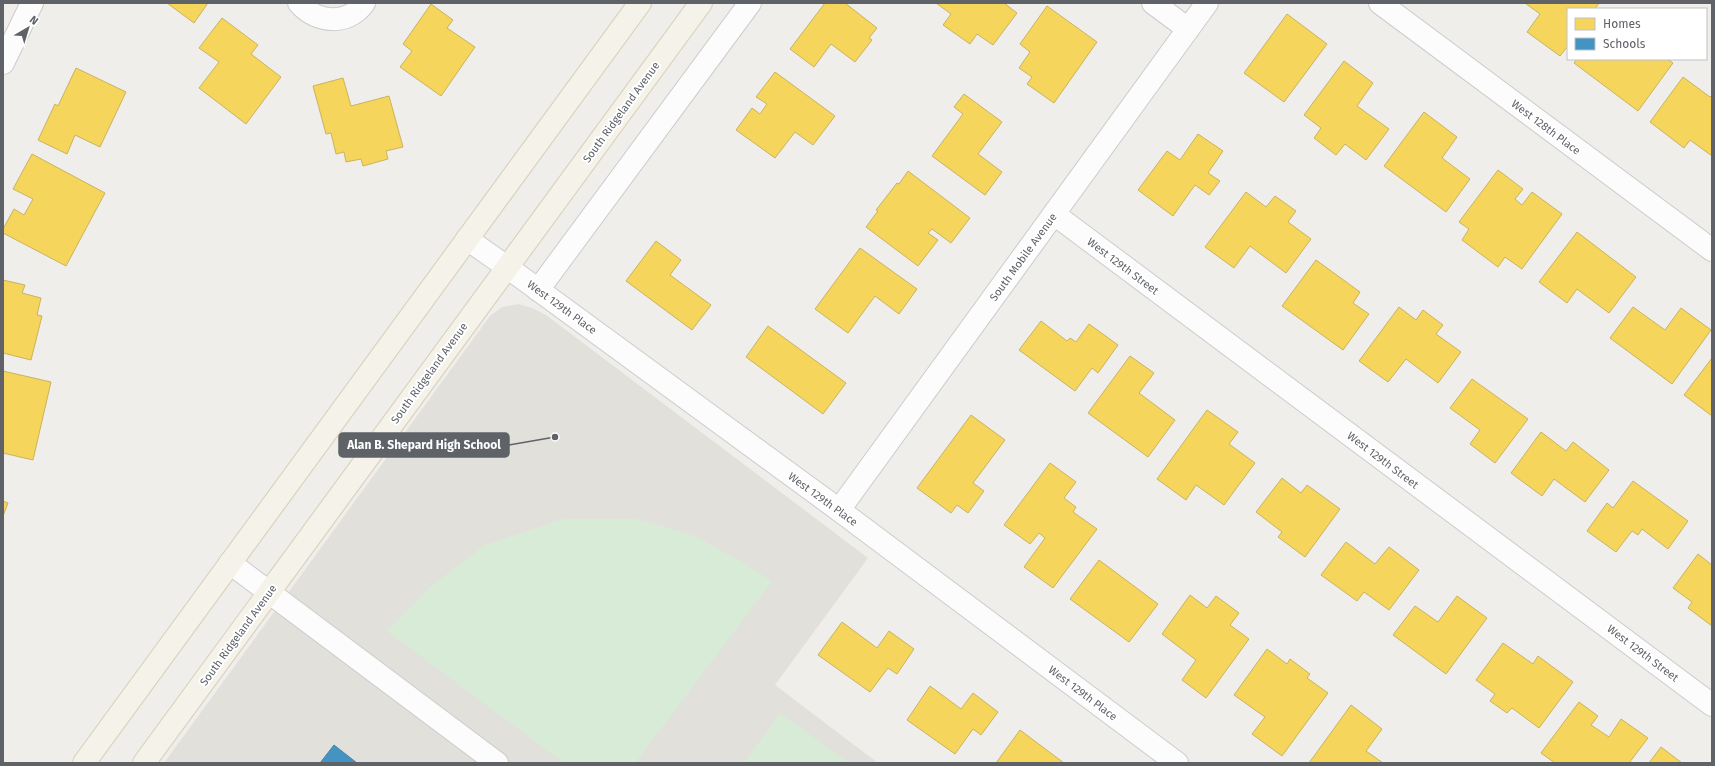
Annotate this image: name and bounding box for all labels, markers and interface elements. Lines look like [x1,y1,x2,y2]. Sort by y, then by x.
north arrow [8,8,48,48]
legend [1567,8,1707,60]
text: N [27,13,41,28]
text: Homes [1603,17,1641,31]
text: Schools [1603,37,1646,51]
street label: South Ridgeland Avenue [580,59,662,165]
street label: West 128th Place [1509,97,1583,158]
street label: South Mobile Avenue [987,211,1060,304]
street label: West 129th Street [1084,235,1161,297]
street label: West 129th Place [524,278,599,337]
street label: South Ridgeland Avenue [388,320,470,426]
street label: West 129th Street [1344,429,1421,491]
callout: Alan B. Shepard High School [339,433,509,457]
text: Alan B. Shepard High School [346,438,501,452]
street label: West 129th Place [785,470,860,529]
street label: South Ridgeland Avenue [197,582,279,688]
street label: West 129th Street [1604,622,1681,684]
street label: West 129th Place [1046,663,1120,723]

